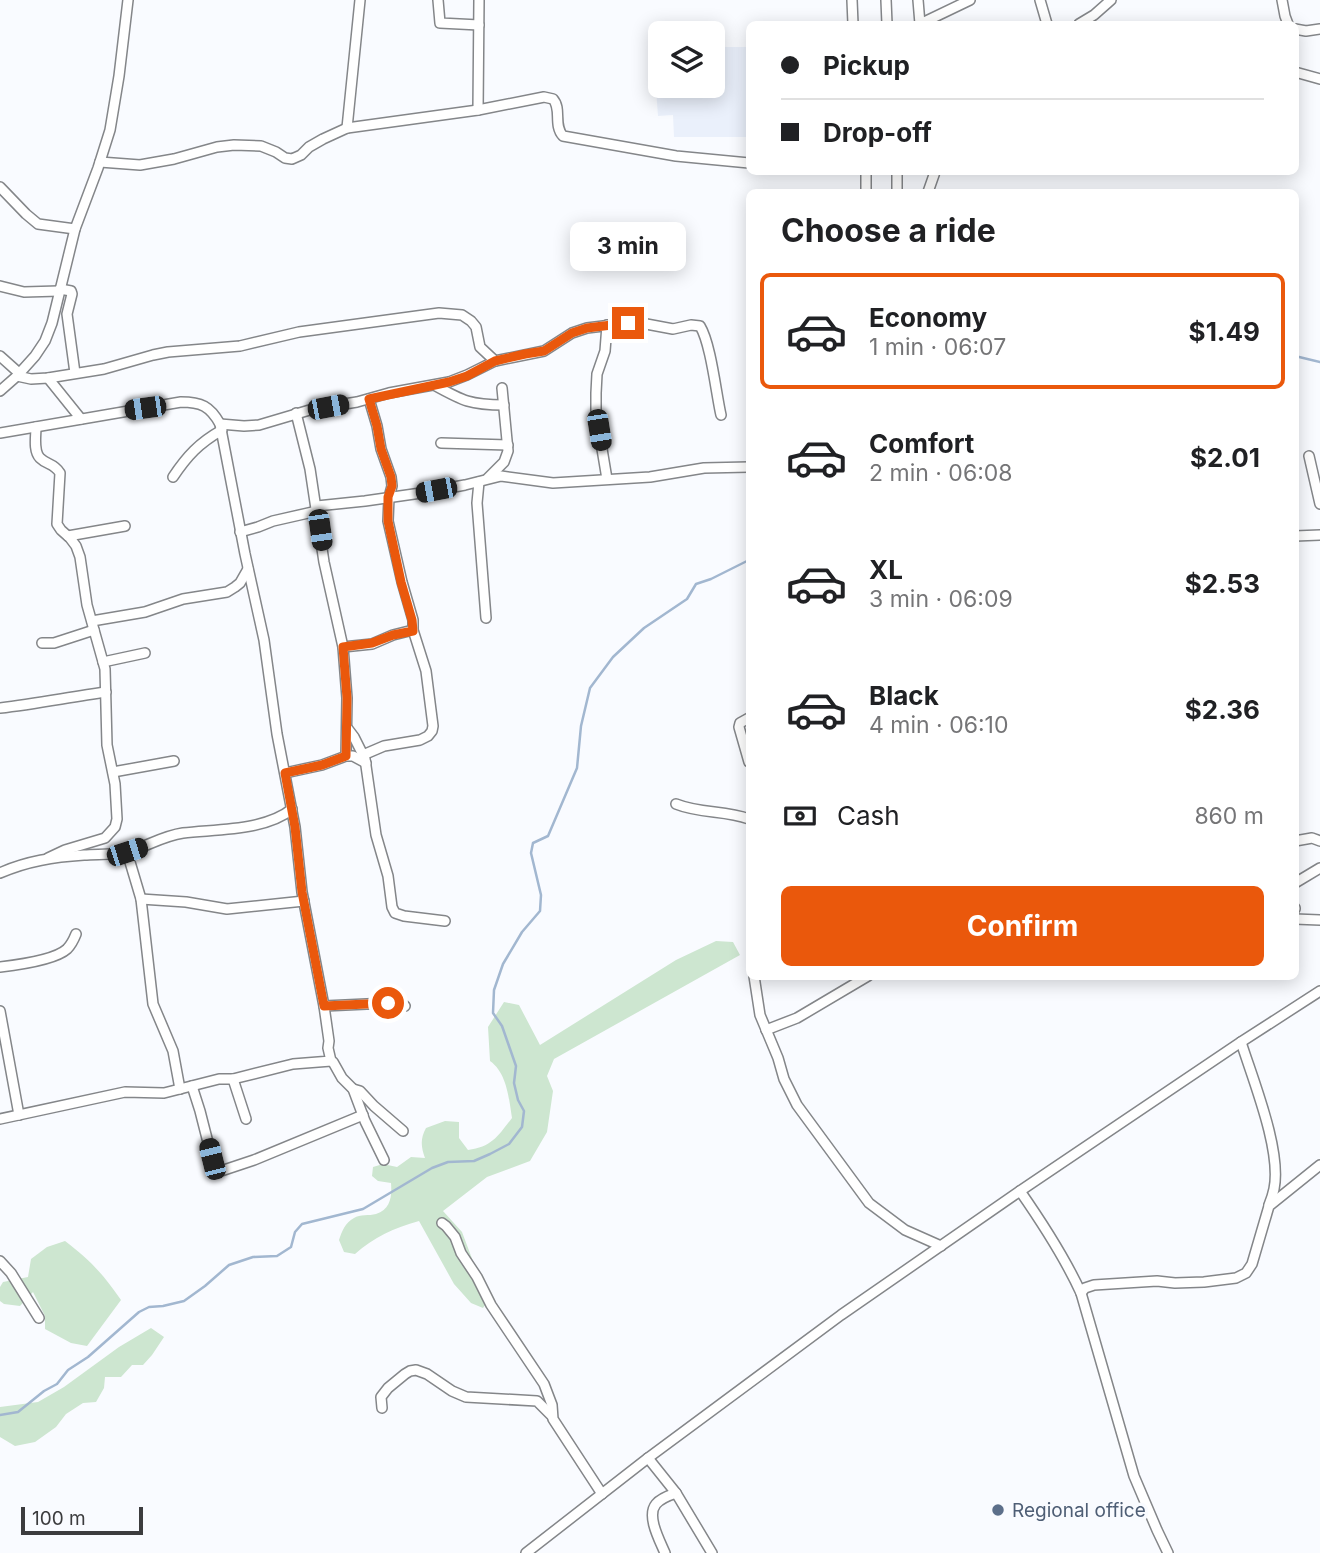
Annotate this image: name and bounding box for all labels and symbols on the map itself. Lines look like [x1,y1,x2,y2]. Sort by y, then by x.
callout: 3 min [570,222,686,270]
route end [612,307,644,339]
car [306,393,351,421]
car [123,395,168,421]
car [586,408,613,452]
car [414,476,459,504]
car [307,508,334,552]
car [104,836,151,868]
route start [372,987,404,1019]
car [197,1136,228,1182]
place label: Regional office [1012,1499,1146,1522]
marker: Regional office [990,1502,1006,1518]
scale bar [21,1504,144,1536]

